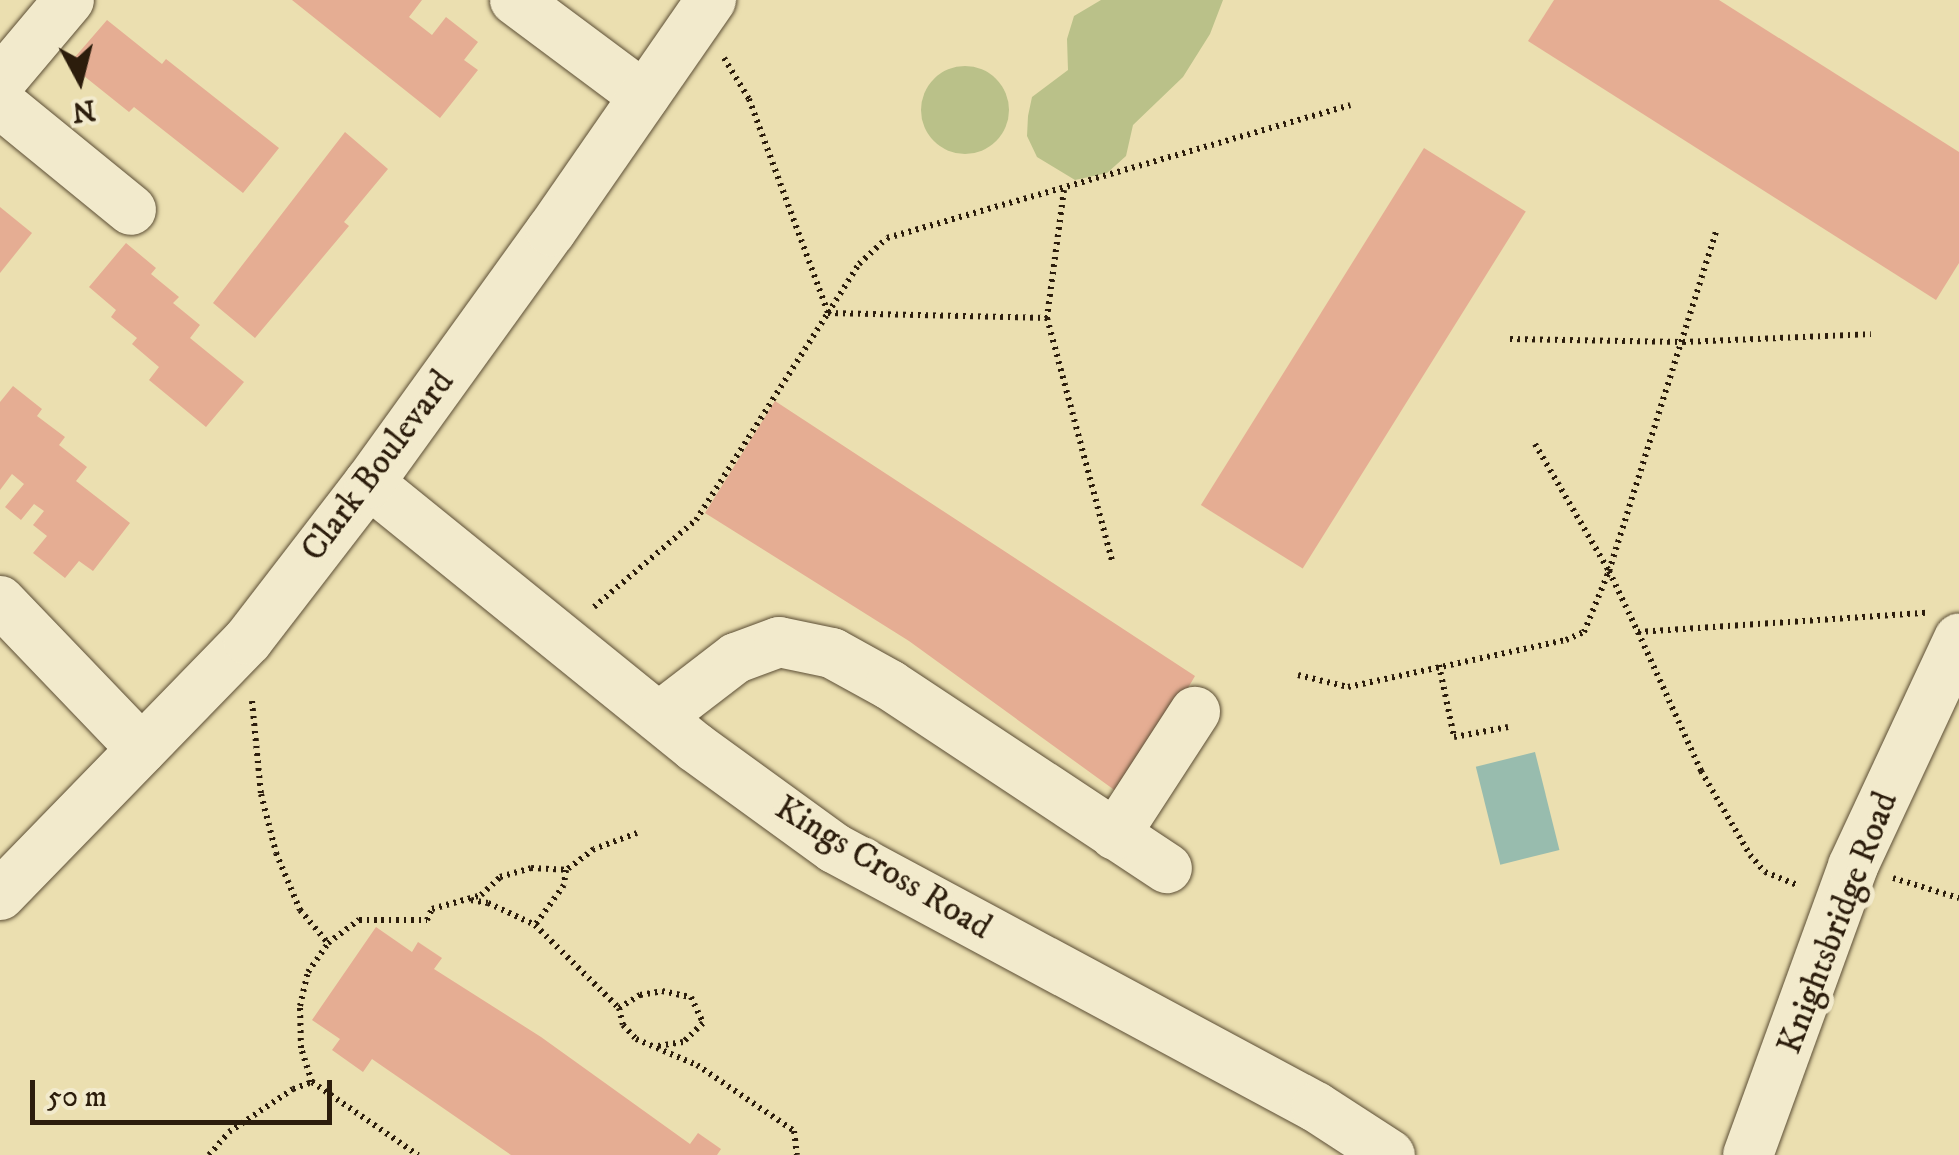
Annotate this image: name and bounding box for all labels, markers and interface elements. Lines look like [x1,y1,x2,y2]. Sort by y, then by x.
north arrow [30,30,130,130]
text: N [70,92,97,129]
street label: Clark Boulevard [293,362,463,570]
street label: Knightsbridge Road [1769,786,1907,1060]
street label: Kings Cross Road [767,787,999,949]
scale bar [35,1060,338,1122]
text: 50 m [47,1079,107,1116]

